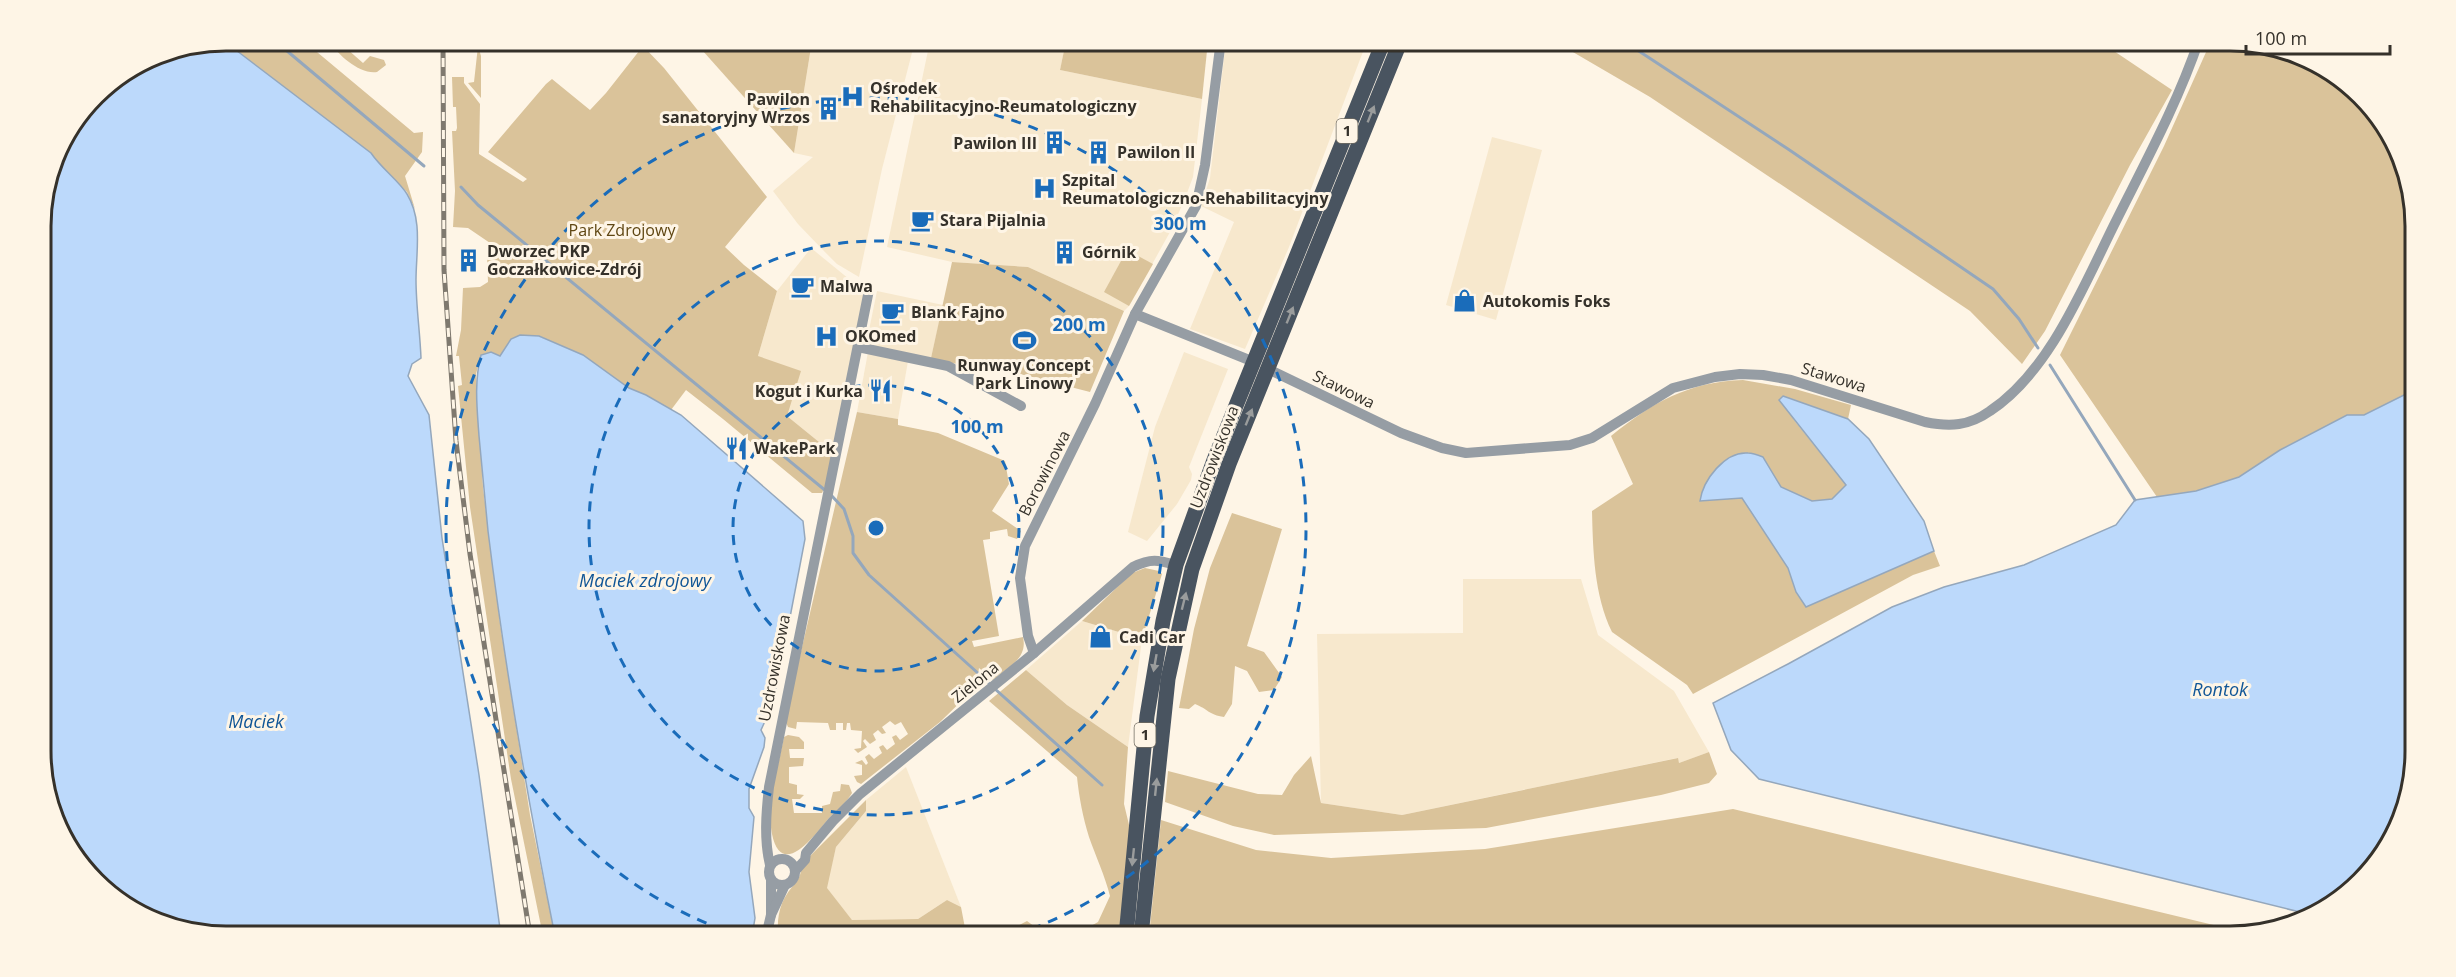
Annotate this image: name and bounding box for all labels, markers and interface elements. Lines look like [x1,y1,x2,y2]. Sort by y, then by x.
scale bar [2246,18,2390,56]
text: 100 m [2255,26,2307,50]
place label: Ośrodek Rehabilitacyjno-Reumatologiczny [870,77,1137,117]
hospital icon: Ośrodek Rehabilitacyjno-Reumatologiczny [839,84,865,110]
place label: Pawilon sanatoryjny Wrzos [662,88,810,128]
building icon: Pawilon sanatoryjny Wrzos [815,95,841,121]
one-way arrow [1367,105,1376,123]
road number: 1 [1336,119,1358,143]
building icon: Pawilon III [1042,130,1068,156]
place label: Pawilon III [953,132,1037,154]
building icon: Pawilon II [1086,139,1112,165]
place label: Pawilon II [1117,141,1195,163]
place label: Szpital Reumatologiczno-Rehabilitacyjny [1062,169,1329,209]
hospital icon: Szpital Reumatologiczno-Rehabilitacyjny [1031,176,1057,202]
cafe icon: Stara Pijalnia [909,207,935,233]
place label: Stara Pijalnia [940,209,1046,231]
text: 300 m [1153,211,1207,235]
park label: Park Zdrojowy [569,219,676,241]
building icon: Górnik [1051,239,1077,265]
place label: Dworzec PKP Goczałkowice-Zdrój [487,240,642,280]
place label: Górnik [1082,241,1136,263]
building icon: Dworzec PKP Goczałkowice-Zdrój [456,247,482,273]
cafe icon: Malwa [789,273,815,299]
place label: Malwa [820,275,873,297]
shop icon: Autokomis Foks [1452,288,1478,314]
place label: Autokomis Foks [1483,290,1611,312]
cafe icon: Blank Fajno [880,299,906,325]
place label: Blank Fajno [911,301,1005,323]
one-way arrow [1285,305,1295,323]
text: 200 m [1052,312,1106,336]
hospital icon: OKOmed [814,323,840,349]
place label: OKOmed [845,325,916,347]
sports icon: Runway Concept Park Linowy [1011,327,1037,353]
place label: Runway Concept Park Linowy [957,354,1091,394]
street label: Stawowa [1799,357,1869,397]
street label: Stawowa [1309,364,1379,414]
restaurant icon: Kogut i Kurka [868,378,894,404]
place label: Kogut i Kurka [755,380,863,402]
street label: Uzdrowiskowa [1184,402,1244,512]
one-way arrow [1244,408,1254,426]
text: 100 m [950,414,1004,438]
street label: Borowinowa [1013,426,1075,520]
restaurant icon: WakePark [723,435,749,461]
place label: WakePark [754,437,835,459]
centre of rings [866,518,886,538]
water label: Maciek zdrojowy [579,568,713,592]
one-way arrow [1179,592,1189,610]
street label: Uzdrowiskowa [753,613,795,723]
shop icon: Cadi Car [1088,624,1114,650]
place label: Cadi Car [1119,626,1185,648]
one-way arrow [1150,654,1159,673]
street label: Zielona [947,656,1003,708]
water label: Rontok [2192,677,2249,701]
water label: Maciek [228,709,285,733]
road number: 1 [1134,723,1156,747]
one-way arrow [1151,778,1161,797]
one-way arrow [1128,847,1138,866]

